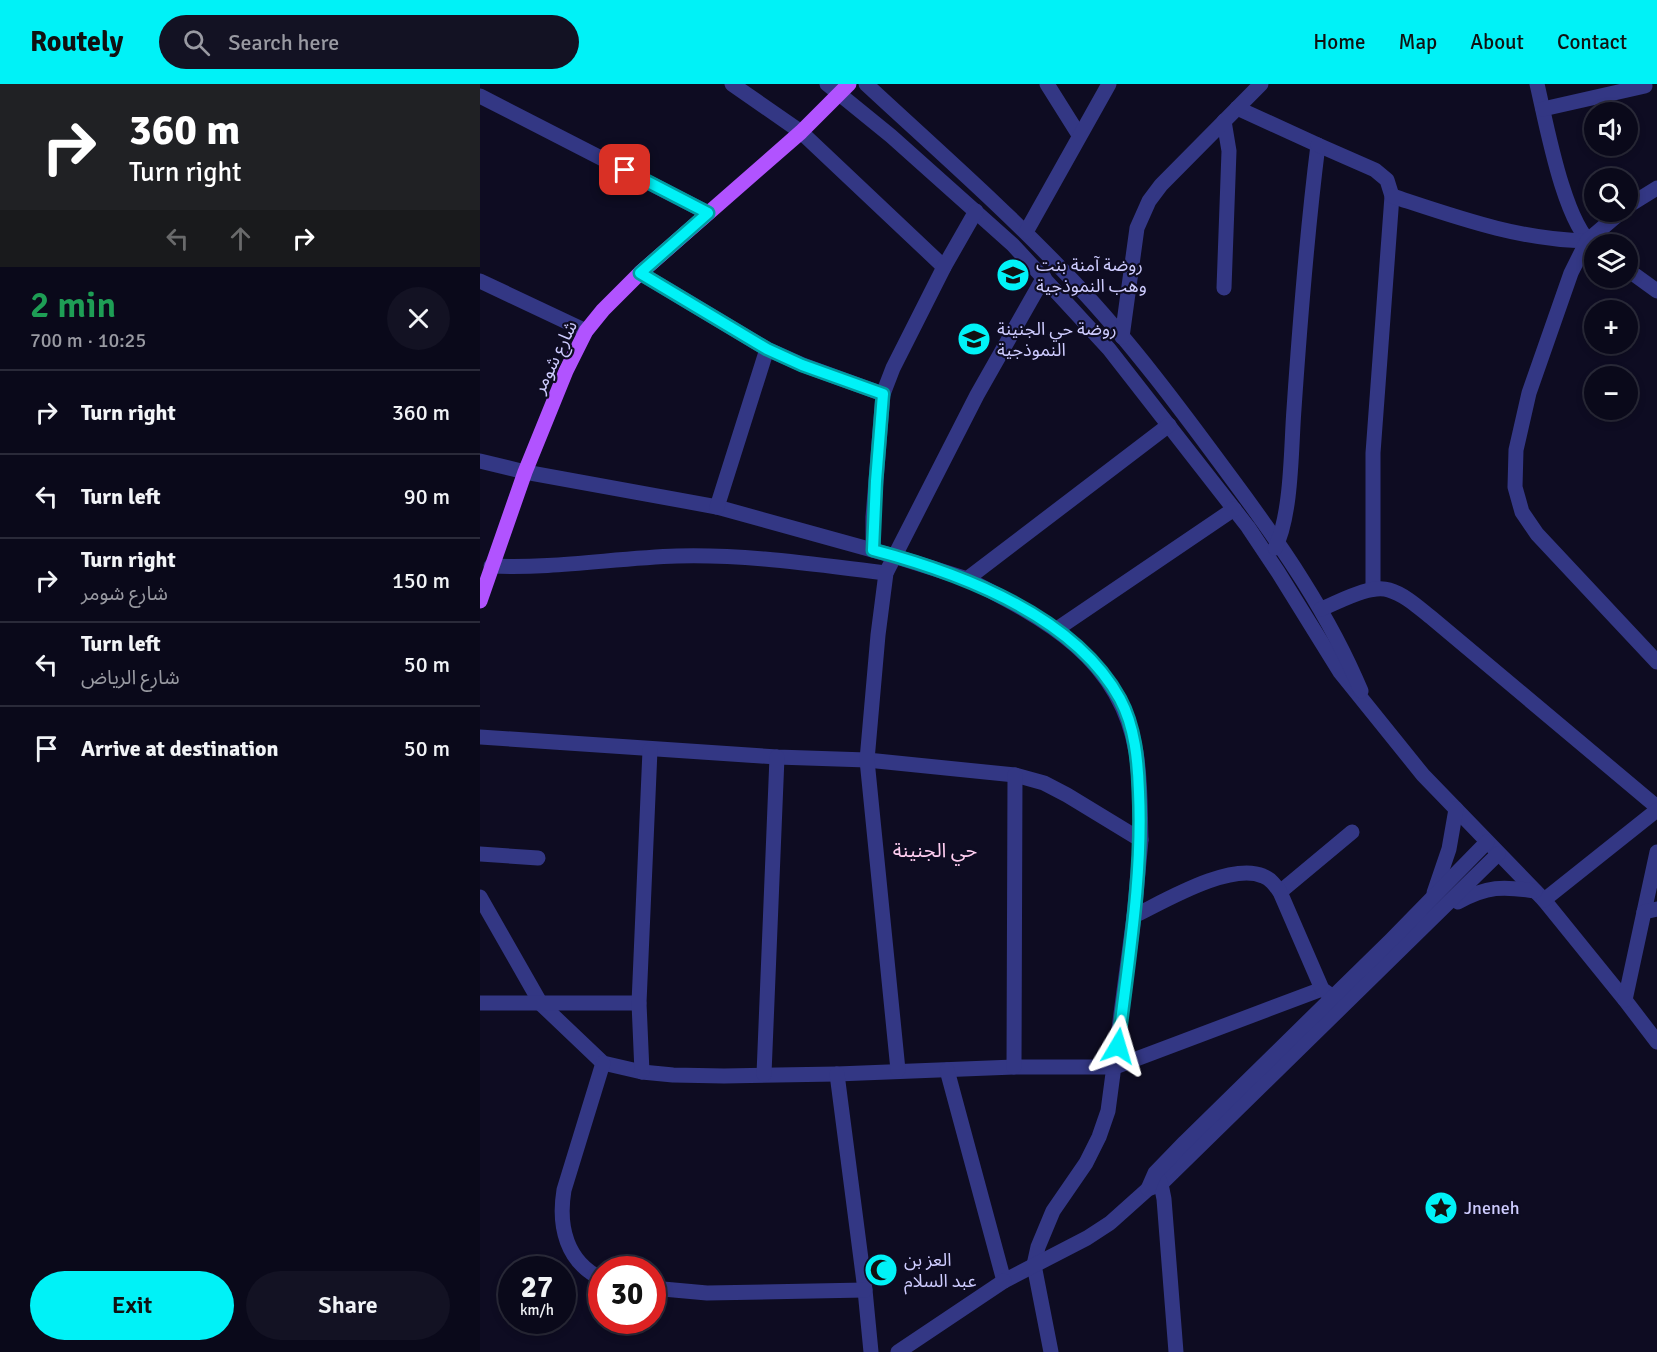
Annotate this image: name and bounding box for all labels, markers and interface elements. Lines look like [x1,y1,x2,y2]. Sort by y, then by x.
search box [159,15,579,69]
text: Routely [30,25,123,59]
icon: search [180,26,213,59]
text: Search here [228,29,339,56]
text: Home [1313,29,1366,55]
text: Map [1399,29,1437,55]
text: About [1470,29,1524,55]
text: Contact [1557,29,1627,55]
map controls [1584,102,1638,420]
button: sound [1584,102,1638,156]
text: 360 m [129,105,240,156]
icon: right [30,108,108,186]
pin [599,144,650,195]
icon: arrive [608,153,641,186]
text: Turn right [129,156,242,189]
button: search [1584,168,1638,222]
icon: left [161,222,194,255]
icon: ahead [224,222,257,255]
icon: right [287,222,320,255]
button: layers [1584,234,1638,288]
place label: روضة آمنة بنت وهب النموذجية [1036,254,1147,297]
school or university icon: روضة آمنة بنت وهب النموذجية [995,257,1031,293]
text: 2 min [30,283,116,328]
button: close [387,287,450,350]
button: + [1584,300,1638,354]
street label: شارع شومر [528,317,585,399]
place label: روضة حي الجنينة النموذجية [997,318,1117,361]
school or university icon: روضة حي الجنينة النموذجية [956,321,992,357]
text: 700 m · 10:25 [30,328,146,353]
button: − [1584,366,1638,420]
icon: right [30,396,63,429]
text: Turn right [81,399,176,426]
text: 360 m [392,399,450,426]
icon: left [30,480,63,513]
text: Turn left [81,483,161,510]
text: 90 m [404,483,450,510]
text: Turn right [81,546,176,573]
icon: right [30,564,63,597]
text: 150 m [392,567,450,594]
text: شارع شومر [81,581,168,606]
text: Turn left [81,630,161,657]
icon: left [30,648,63,681]
text: 50 m [404,651,450,678]
text: شارع الرياض [81,665,180,690]
icon: arrive [30,732,63,765]
text: Arrive at destination [81,735,278,762]
text: 50 m [404,735,450,762]
district label: حي الجنينة [893,838,977,866]
position arrow [1086,1014,1150,1078]
place icon: Jneneh [1423,1190,1459,1226]
place label: Jneneh [1464,1197,1520,1219]
place label: العز بن عبد السلام [904,1249,977,1295]
mosque icon: العز بن عبد السلام [863,1252,899,1288]
speed limit sign: 30 [588,1256,666,1334]
text: 27 [521,1269,553,1306]
button: Exit [30,1271,234,1340]
button: Share [246,1271,450,1340]
text: km/h [520,1301,554,1319]

